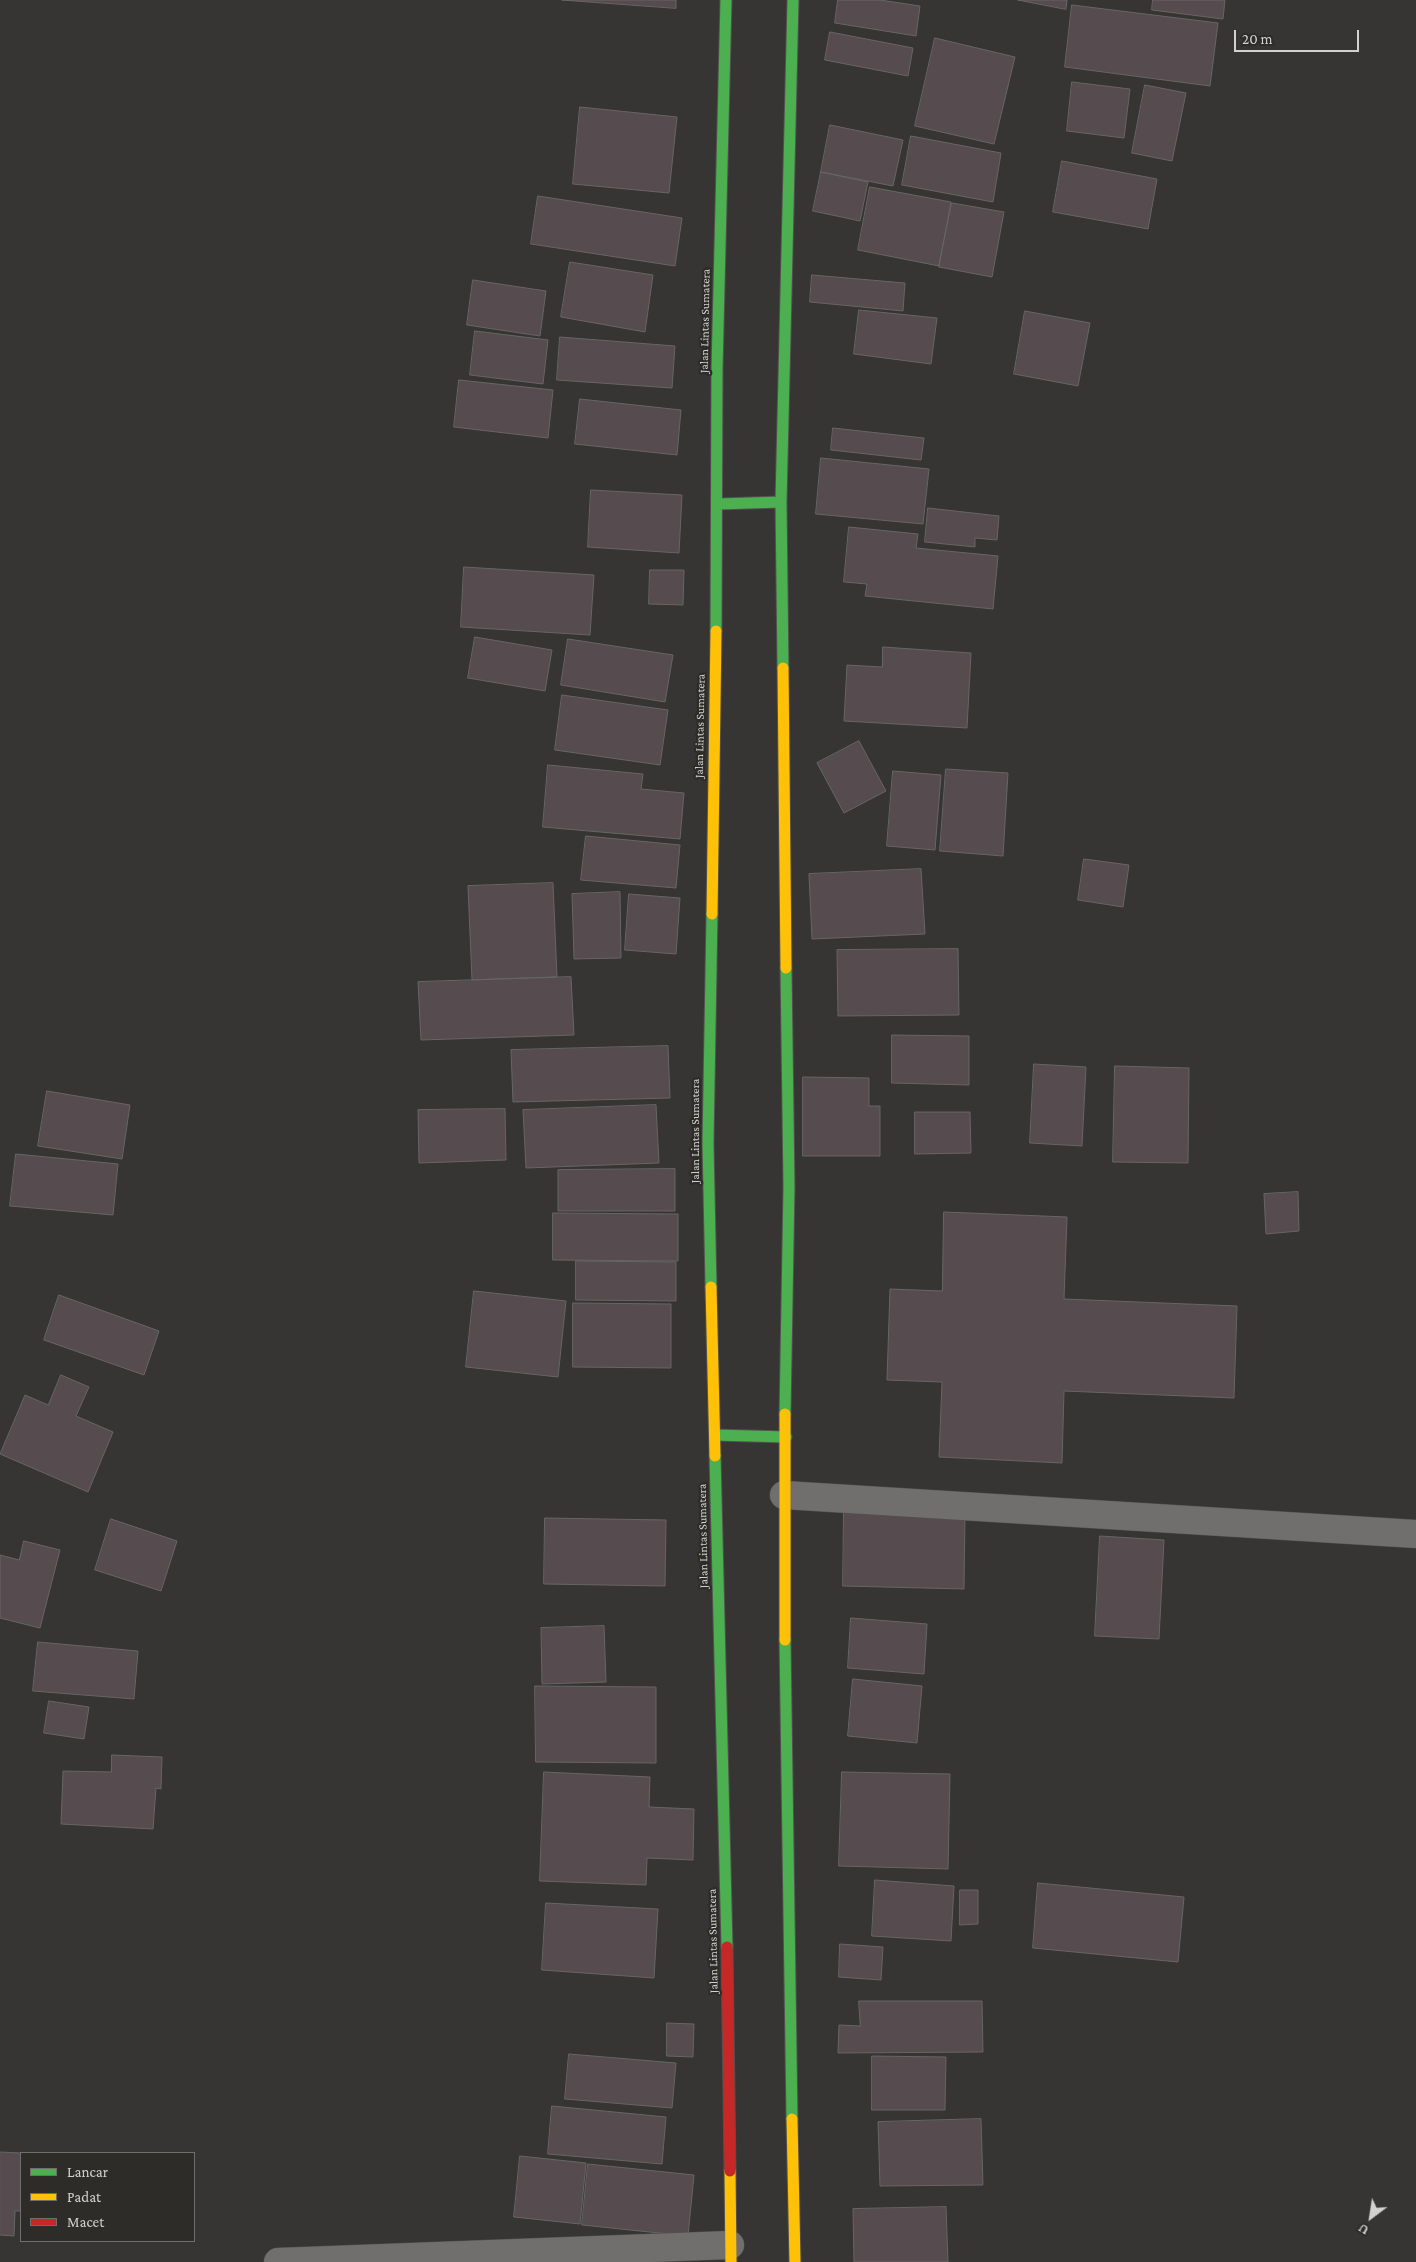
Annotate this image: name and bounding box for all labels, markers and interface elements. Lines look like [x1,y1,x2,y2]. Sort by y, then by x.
scale bar [1236,20,1361,52]
text: 20 m [1242,31,1273,47]
street label: Jalan Lintas Sumatera [697,269,713,373]
street label: Jalan Lintas Sumatera [692,674,708,778]
street label: Jalan Lintas Sumatera [688,1079,702,1183]
street label: Jalan Lintas Sumatera [695,1484,711,1588]
street label: Jalan Lintas Sumatera [705,1889,721,1993]
legend [20,2152,195,2242]
text: Lancar [67,2164,108,2180]
text: Padat [67,2189,101,2205]
north arrow [1346,2192,1396,2242]
text: Macet [67,2214,104,2230]
text: U [1355,2221,1372,2239]

